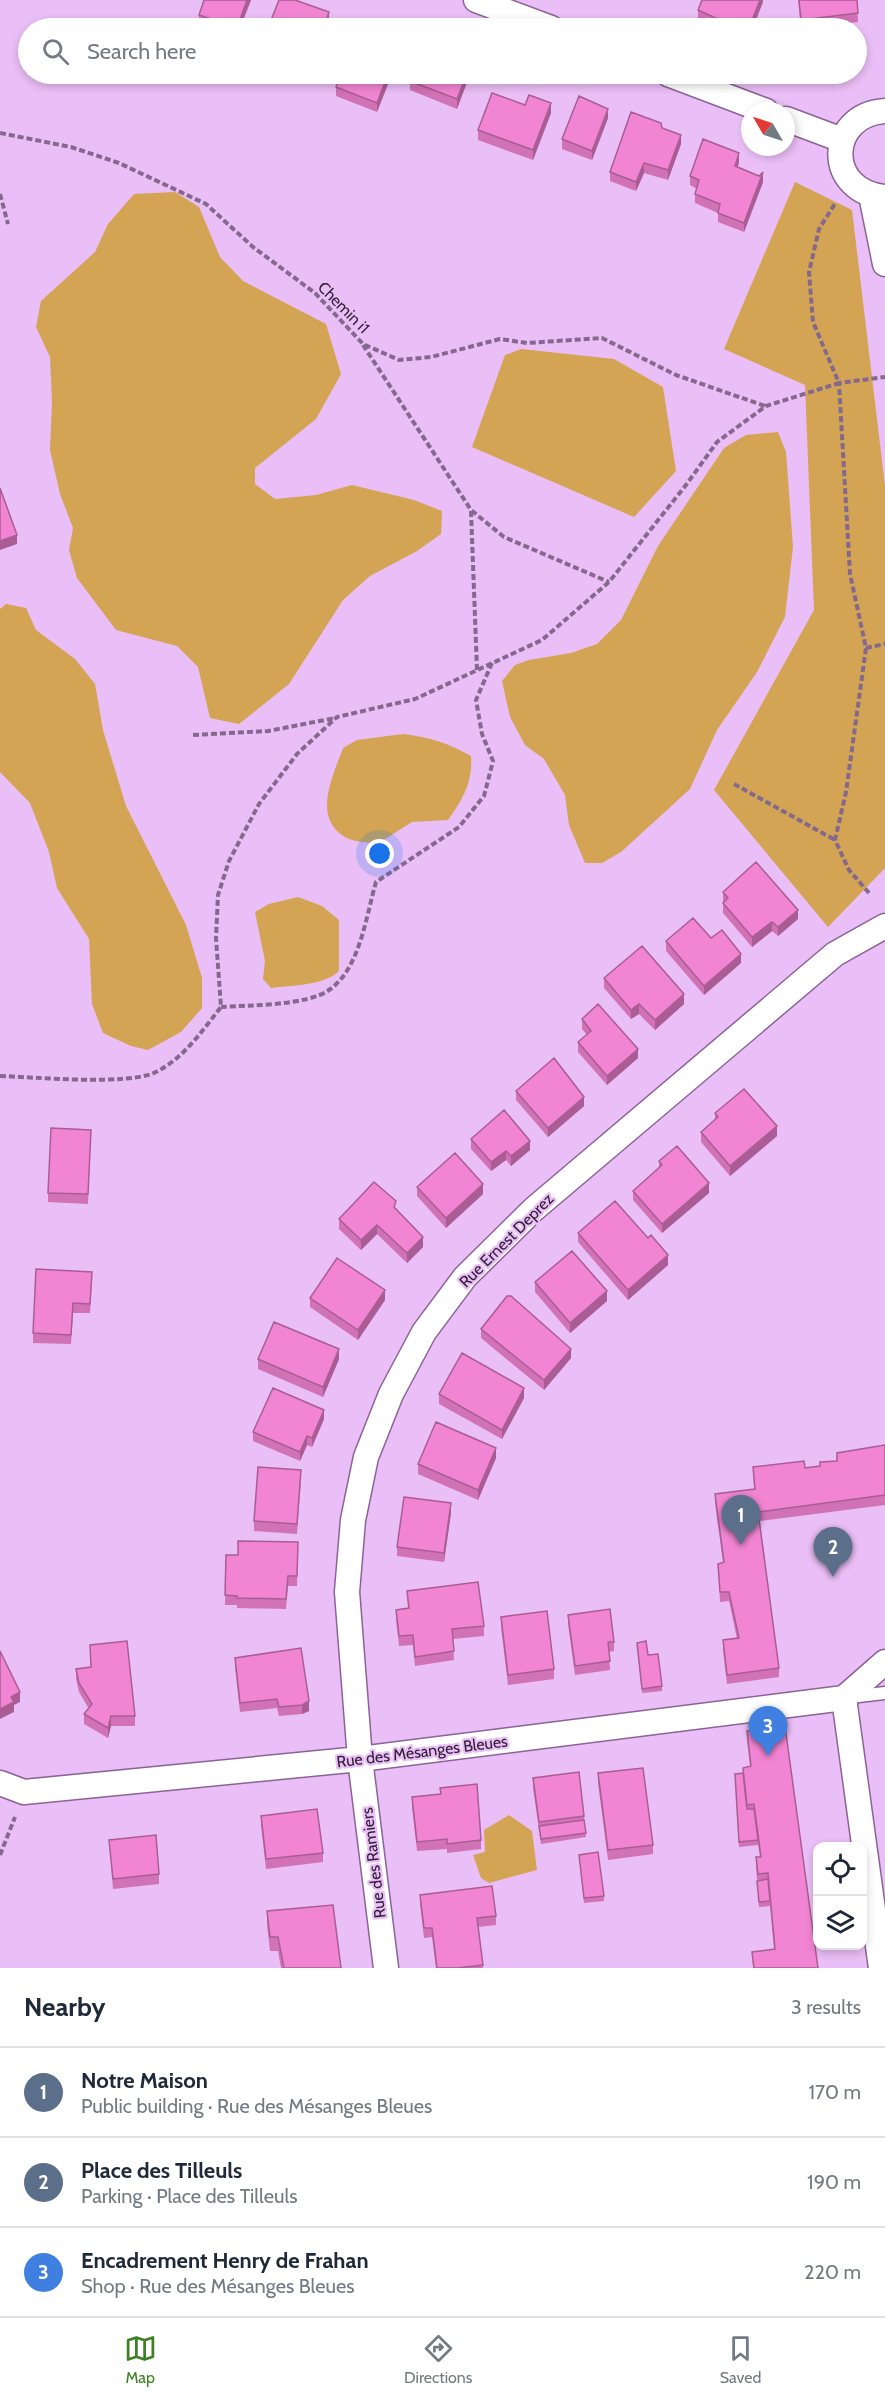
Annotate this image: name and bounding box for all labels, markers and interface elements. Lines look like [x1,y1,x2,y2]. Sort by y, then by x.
search box [18,18,867,84]
icon: search [39,35,72,68]
text: Search here [87,38,196,65]
north arrow [741,102,795,156]
street label: Chemin i1 [314,278,373,337]
your location [365,839,394,868]
street label: Rue Ernest Deprez [455,1189,558,1291]
pin: 1 [722,1496,760,1545]
pin: 2 [814,1528,852,1577]
pin: 3 [748,1706,788,1756]
street label: Rue des Mésanges Bleues [335,1732,509,1771]
street label: Rue des Ramiers [357,1806,390,1919]
map controls [813,1842,867,1950]
button: locate [813,1842,867,1896]
button: layers [813,1896,867,1950]
text: Nearby [24,1991,105,2023]
text: 3 results [791,1995,861,2019]
text: Notre Maison [81,2067,208,2094]
text: 1 [40,2080,47,2104]
text: 170 m [809,2080,861,2104]
text: Public building · Rue des Mésanges Bleues [81,2094,432,2118]
text: Place des Tilleuls [81,2157,242,2184]
text: 2 [38,2170,49,2194]
text: 190 m [807,2170,861,2194]
text: Parking · Place des Tilleuls [81,2184,297,2208]
text: Encadrement Henry de Frahan [81,2247,369,2274]
text: 3 [38,2260,49,2284]
text: 220 m [804,2260,861,2284]
text: Shop · Rue des Mésanges Bleues [81,2274,354,2298]
tab: Map [124,2332,157,2387]
tab: Directions [404,2332,472,2387]
tab: Saved [720,2332,761,2387]

